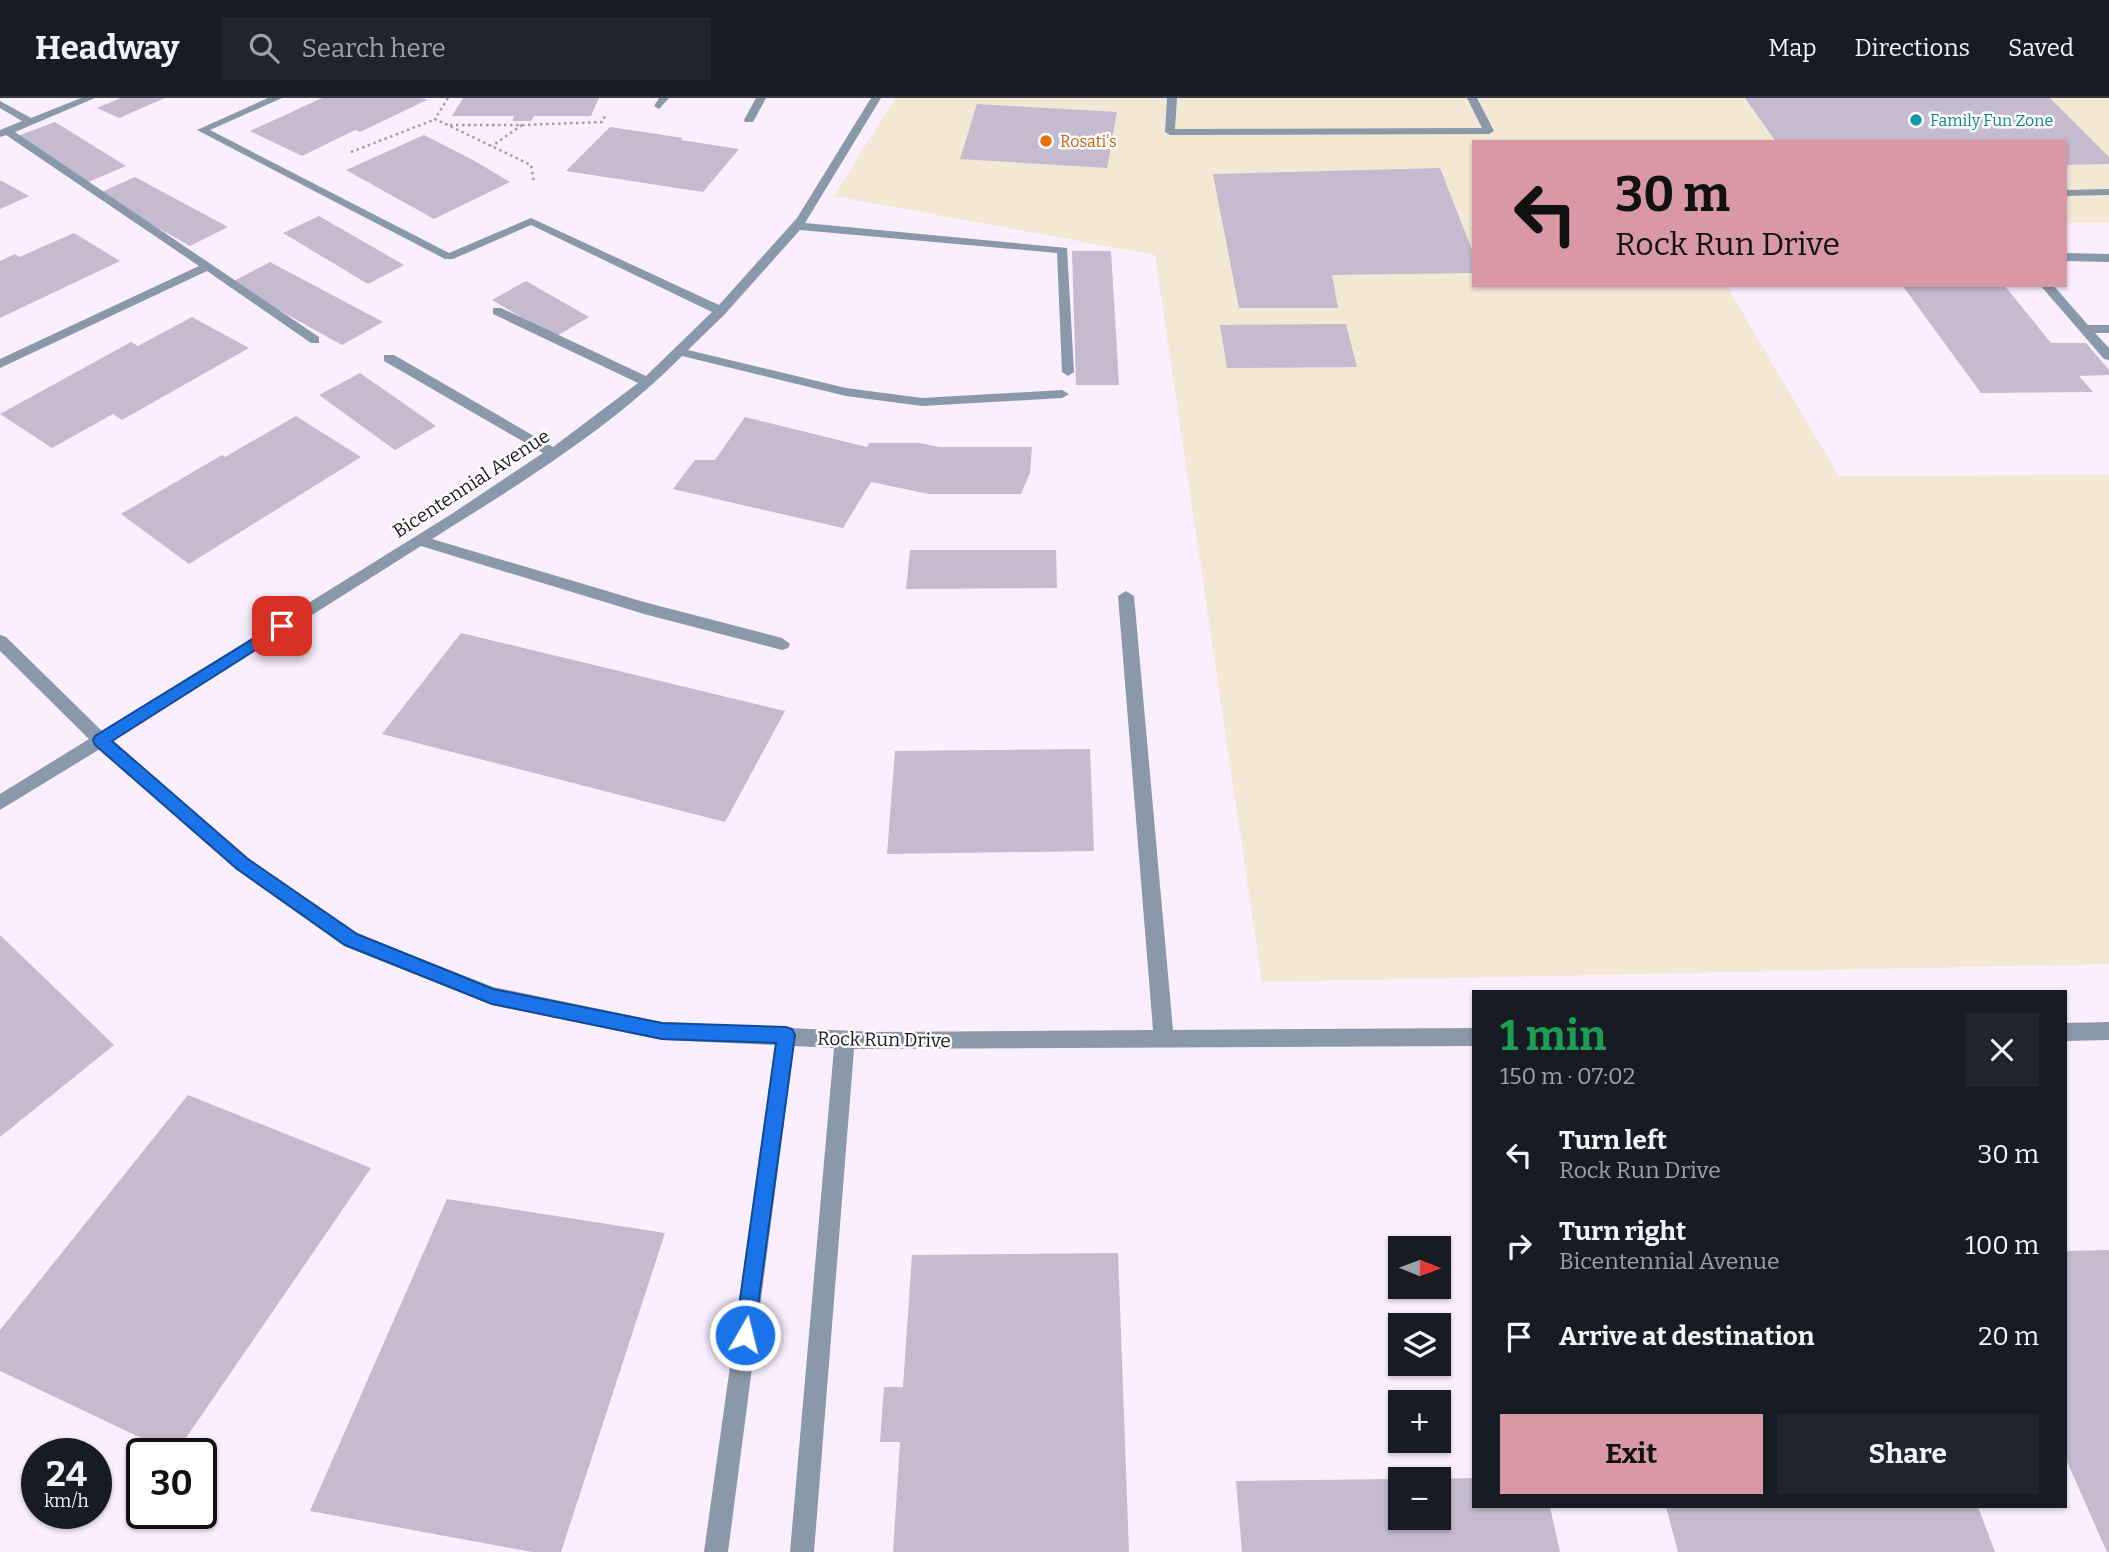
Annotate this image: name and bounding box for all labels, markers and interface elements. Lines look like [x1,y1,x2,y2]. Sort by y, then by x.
search box [221,17,711,80]
text: Headway [35,28,179,68]
icon: search [245,29,283,67]
text: Search here [301,33,446,64]
text: Map [1768,34,1817,62]
text: Directions [1855,34,1970,62]
text: Saved [2008,34,2074,62]
place label: Family Fun Zone [1930,111,2053,130]
marker: Family Fun Zone [1908,112,1924,128]
place label: Rosati's [1060,132,1117,151]
marker: Rosati's [1038,133,1054,149]
text: 30 m [1615,165,1730,224]
icon: left [1500,168,1591,259]
text: Rock Run Drive [1615,225,1840,263]
street label: Bicentennial Avenue [389,424,554,543]
pin [252,596,312,656]
icon: arrive [263,607,301,645]
text: 1 min [1500,1011,1606,1061]
button: close [1965,1013,2039,1087]
street label: Rock Run Drive [817,1027,951,1052]
text: 150 m · 07:02 [1500,1062,1635,1090]
text: Turn left [1559,1125,1667,1156]
icon: left [1500,1136,1538,1174]
text: 30 m [1978,1139,2039,1170]
text: Rock Run Drive [1559,1156,1721,1184]
text: Turn right [1559,1216,1686,1247]
icon: right [1500,1227,1538,1265]
text: 100 m [1965,1230,2039,1261]
north arrow [1388,1236,1451,1298]
map controls [1388,1236,1451,1530]
text: Bicentennial Avenue [1559,1247,1780,1275]
position arrow [708,1298,782,1372]
button: layers [1388,1313,1451,1376]
icon: arrive [1500,1318,1538,1356]
text: Arrive at destination [1559,1321,1814,1352]
text: 20 m [1978,1321,2039,1352]
button: + [1388,1390,1451,1453]
button: Exit [1500,1414,1763,1494]
button: Share [1777,1414,2039,1494]
speed limit sign: 30 [126,1438,217,1529]
text: 24 [46,1453,87,1495]
button: − [1388,1467,1451,1530]
text: km/h [44,1490,89,1512]

